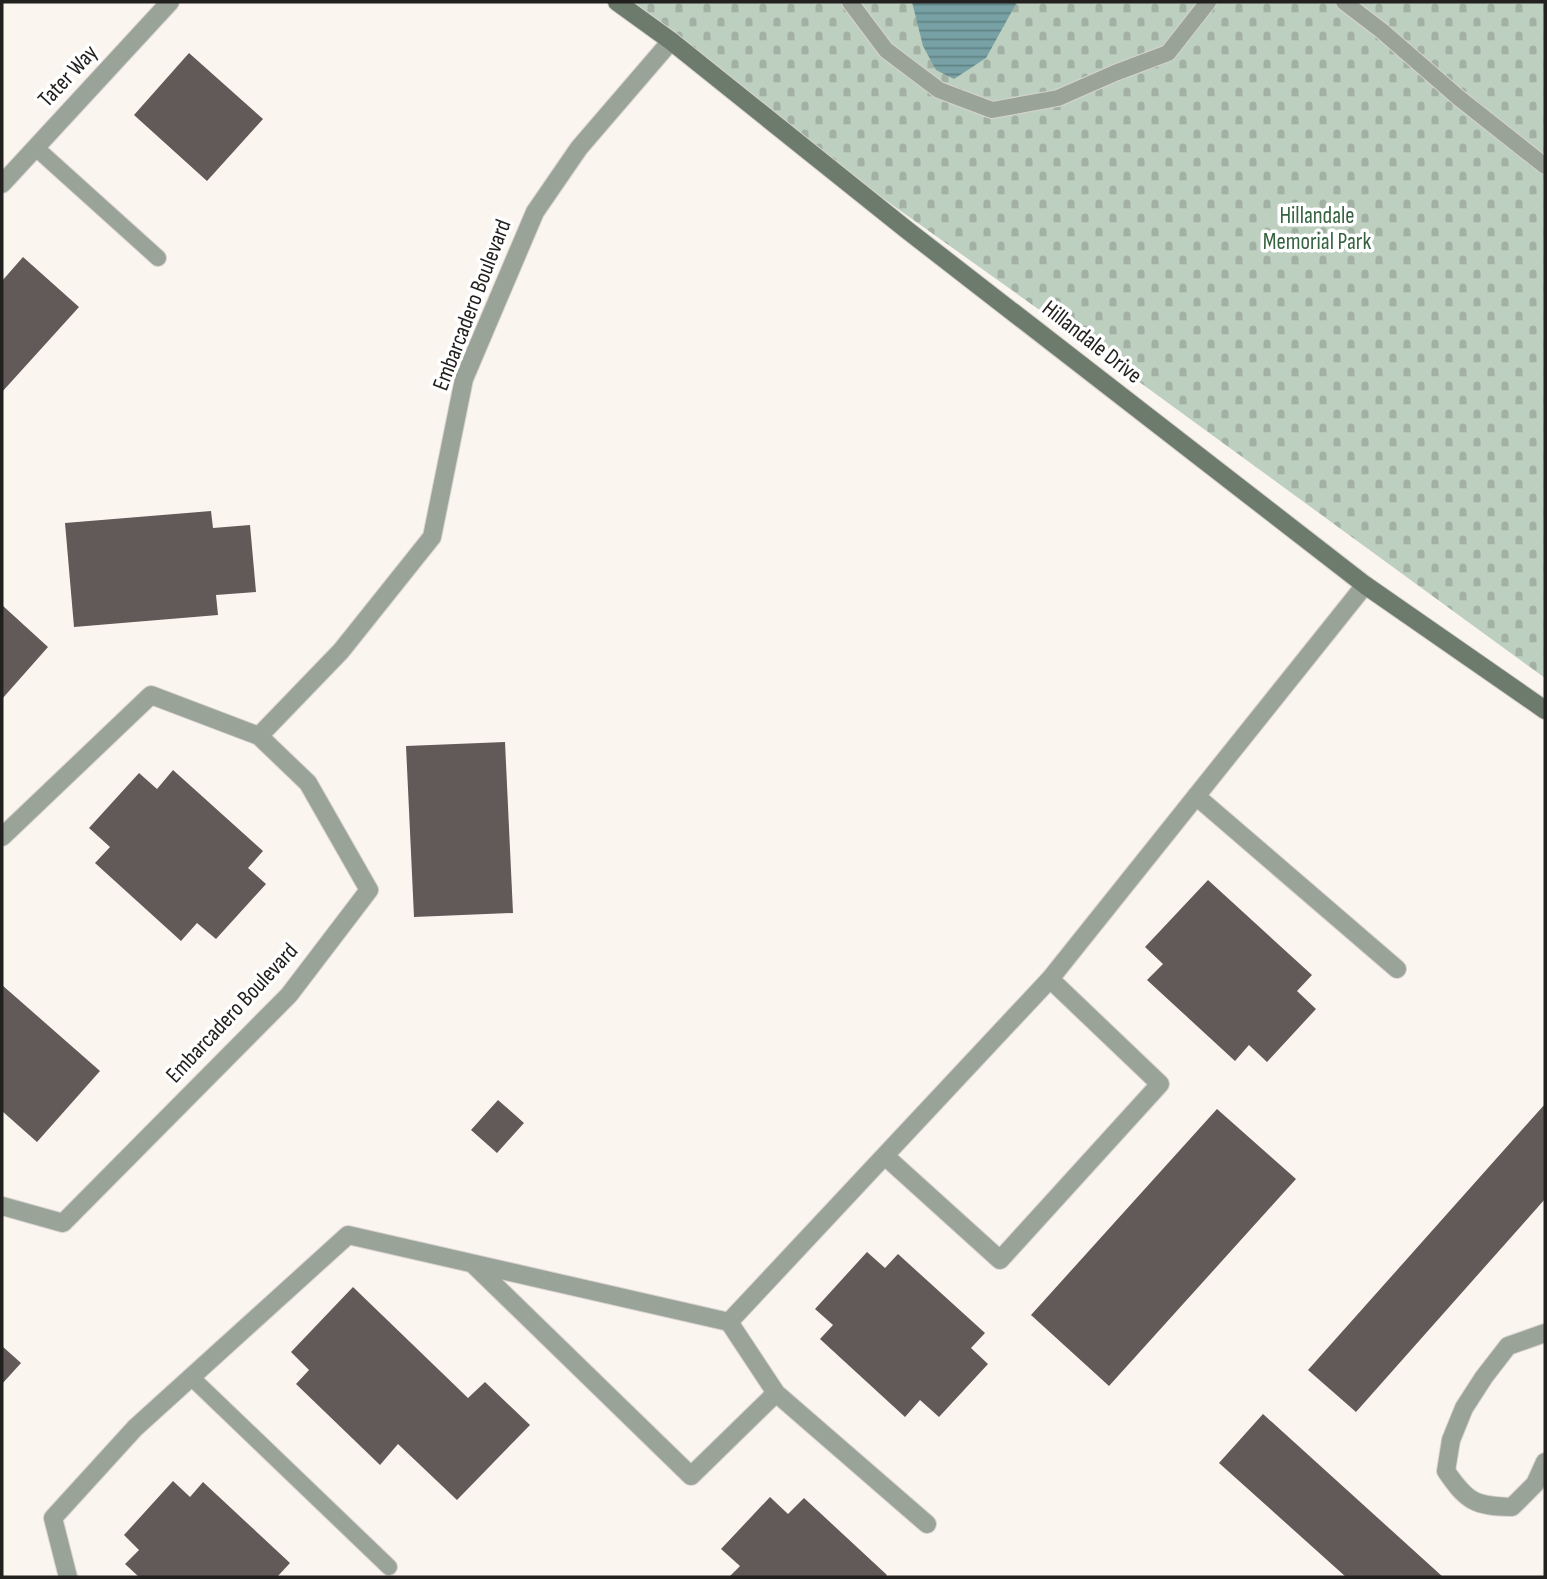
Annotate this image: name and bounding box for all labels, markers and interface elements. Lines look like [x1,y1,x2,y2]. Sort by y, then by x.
street label: Tater Way [32,39,104,113]
park label: Hillandale Memorial Park [1263,202,1371,256]
street label: Embarcadero Boulevard [427,216,517,394]
street label: Hillandale Drive [1036,294,1148,390]
street label: Embarcadero Boulevard [160,937,304,1089]

